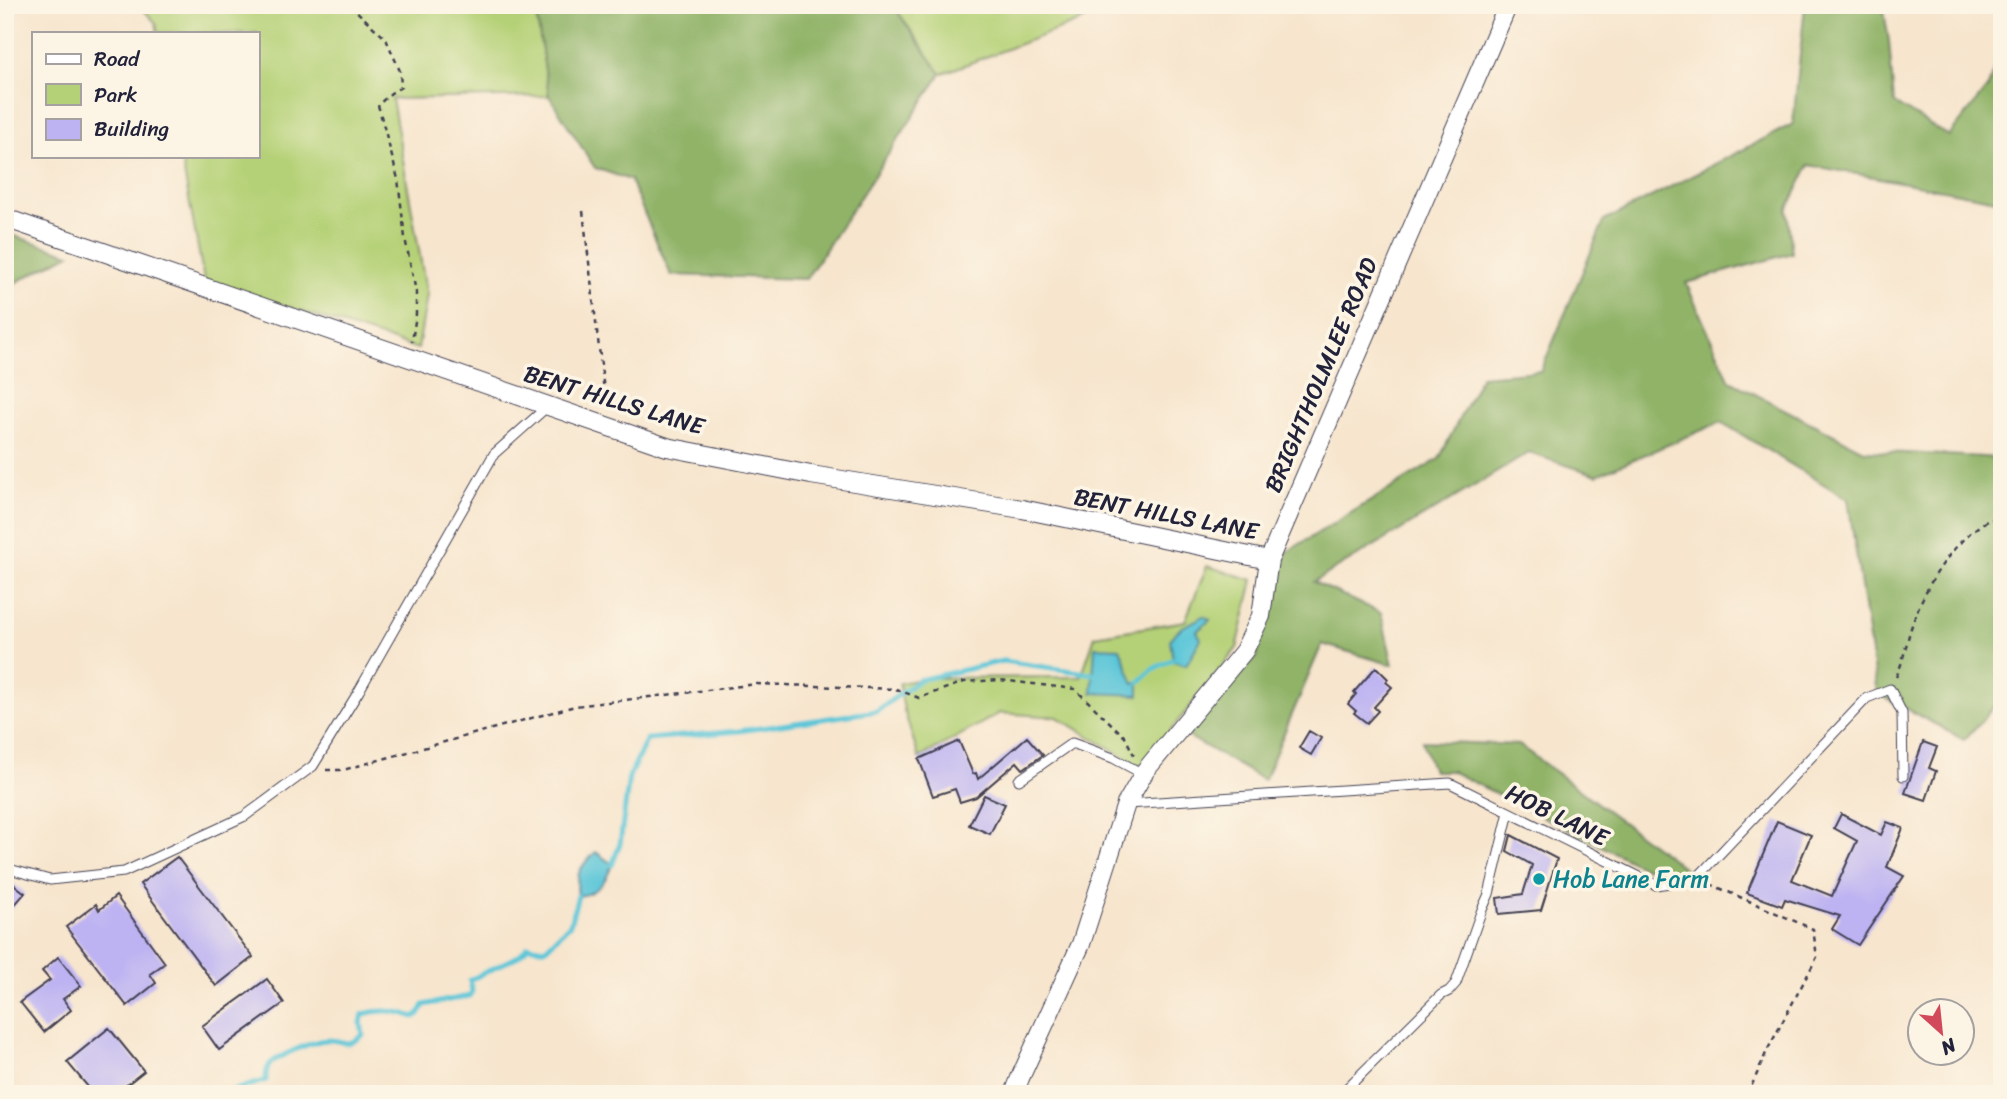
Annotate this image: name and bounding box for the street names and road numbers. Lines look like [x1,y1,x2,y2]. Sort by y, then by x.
street label: BRIGHTHOLMLEE ROAD [1252,250,1390,499]
street label: BENT HILLS LANE [518,353,711,448]
street label: BENT HILLS LANE [1070,476,1263,553]
street label: HOB LANE [1498,772,1618,859]

